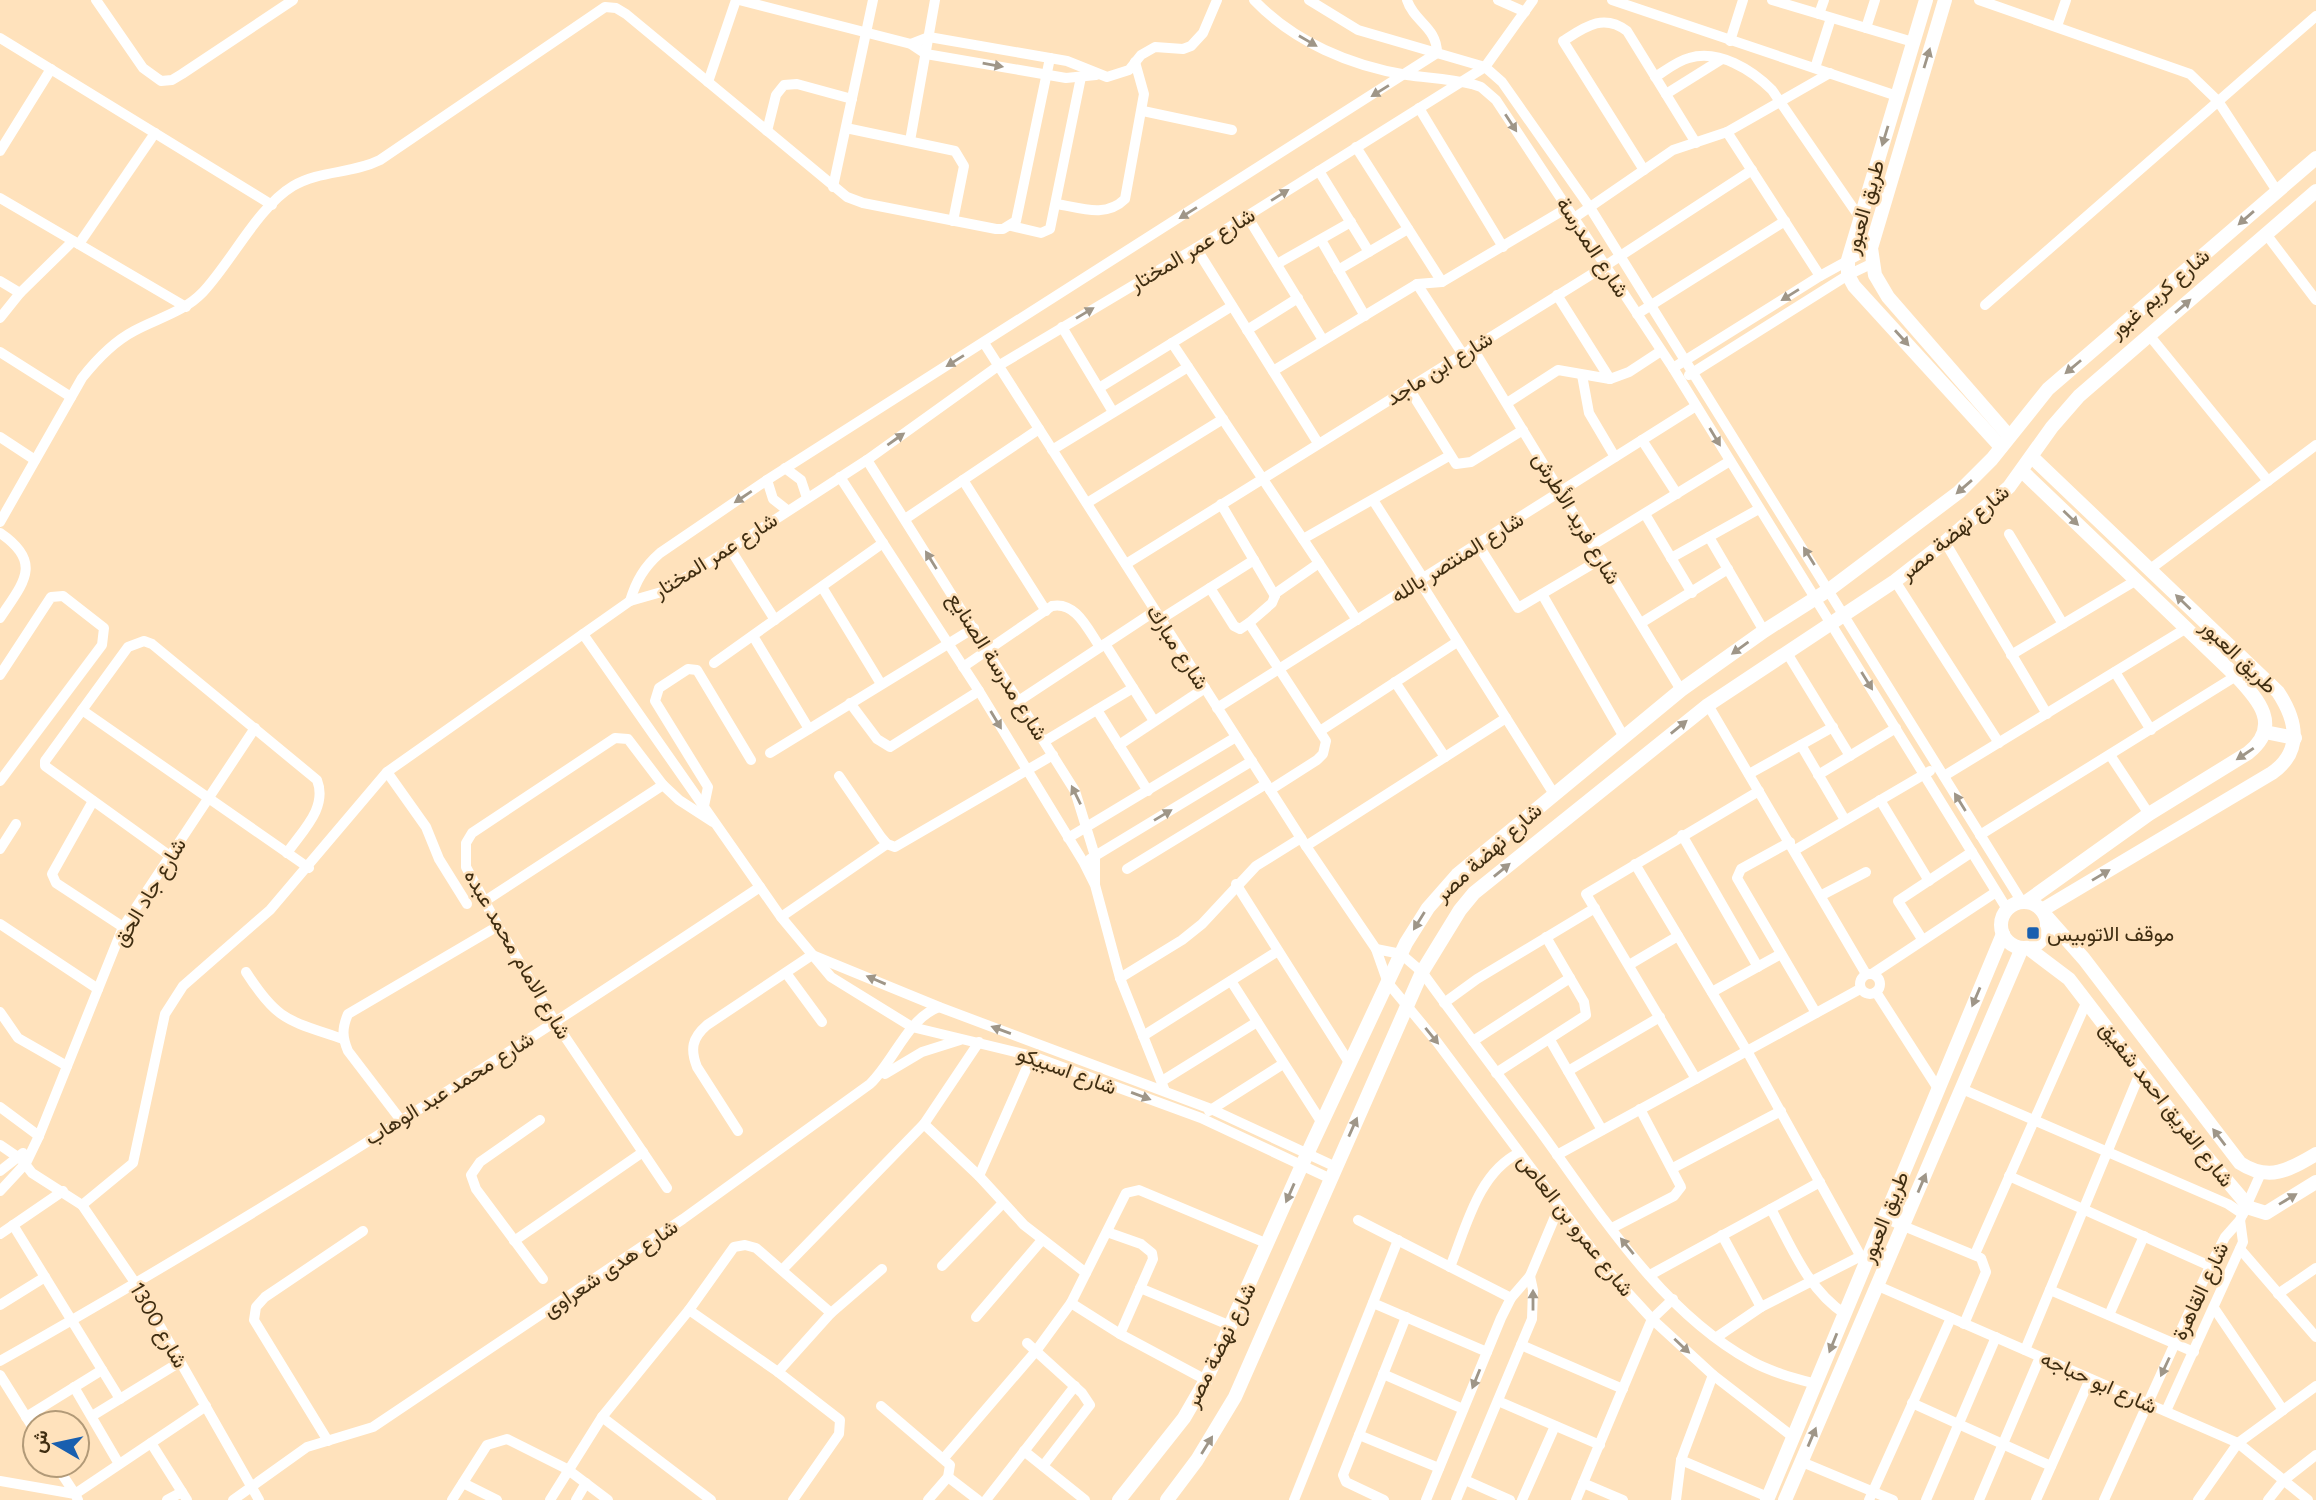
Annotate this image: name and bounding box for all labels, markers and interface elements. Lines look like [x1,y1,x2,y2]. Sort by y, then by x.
one-way arrow [1299,35,1318,47]
one-way arrow [1923,47,1933,68]
one-way arrow [982,60,1004,71]
one-way arrow [1371,84,1390,97]
one-way arrow [1504,113,1517,132]
one-way arrow [1879,125,1889,146]
street label: طريق العبور [1838,157,1890,258]
one-way arrow [1270,189,1289,202]
street label: شارع المدرسة [1550,192,1635,303]
street label: شارع عمر المختار [1124,202,1260,298]
one-way arrow [1179,206,1198,219]
one-way arrow [2237,210,2254,225]
street label: شارع كريم غبور [2103,243,2216,345]
one-way arrow [1781,288,1800,301]
one-way arrow [2175,299,2192,314]
one-way arrow [1076,307,1095,320]
street label: شارع ابن ماجد [1381,325,1498,412]
one-way arrow [1893,329,1909,346]
one-way arrow [945,355,965,368]
one-way arrow [2065,359,2082,374]
one-way arrow [1708,427,1721,446]
one-way arrow [887,432,905,446]
street label: شارع فريد الأطرش [1526,447,1626,590]
street label: شارع نهضة مصر [1893,479,2015,587]
one-way arrow [1956,479,1973,494]
one-way arrow [733,490,752,503]
street label: شارع المنتصر بالله [1386,506,1529,609]
street label: شارع عمر المختار [647,507,783,605]
one-way arrow [2062,510,2079,526]
one-way arrow [1803,547,1816,566]
one-way arrow [924,551,938,569]
street label: شارع مدرسة الصنايع [941,587,1054,746]
one-way arrow [2175,594,2192,610]
street label: شارع مبارك [1140,600,1215,695]
street label: طريق العبور [2194,613,2282,699]
one-way arrow [1731,641,1749,655]
one-way arrow [1861,672,1874,691]
one-way arrow [990,710,1003,729]
one-way arrow [1670,720,1688,735]
one-way arrow [2235,748,2254,761]
one-way arrow [1070,785,1082,805]
one-way arrow [1954,792,1967,811]
street label: شارع نهضة مصر [1429,797,1548,909]
one-way arrow [1153,809,1173,822]
street label: شارع جاد الحق [107,833,193,952]
one-way arrow [1493,863,1511,878]
street label: شارع الامام محمد عبده [458,865,577,1044]
one-way arrow [2091,869,2110,881]
one-way arrow [1412,912,1425,931]
place label: موقف الاتوبيس [2047,921,2174,947]
marker: موقف الاتوبيس [2025,925,2041,941]
one-way arrow [865,975,886,986]
one-way arrow [1970,986,1981,1007]
street label: شارع الفريق احمد شفيق [2093,1016,2239,1193]
one-way arrow [991,1024,1012,1035]
street label: شارع محمد عبد الوهاب [360,1026,539,1152]
one-way arrow [1424,1027,1439,1044]
street label: شارع اسبيكو [1013,1040,1120,1101]
one-way arrow [1131,1091,1152,1102]
one-way arrow [1348,1117,1359,1138]
one-way arrow [2212,1128,2226,1146]
street label: شارع عمرو بن العاص [1511,1149,1639,1302]
street label: طريق العبور [1854,1168,1915,1268]
one-way arrow [1916,1173,1927,1194]
one-way arrow [1284,1183,1295,1204]
one-way arrow [2279,1193,2298,1206]
street label: شارع هدى شعراوى [538,1214,683,1324]
one-way arrow [1619,1238,1634,1256]
street label: شارع القاهرة [2166,1238,2235,1345]
street label: شارع 1300 [123,1278,193,1373]
street label: شارع نهضة مصر [1179,1279,1263,1413]
one-way arrow [1527,1289,1539,1311]
one-way arrow [1827,1332,1838,1353]
one-way arrow [1673,1337,1690,1353]
street label: شارع ابو حباجه [2036,1345,2161,1421]
one-way arrow [2159,1357,2171,1377]
one-way arrow [1470,1368,1481,1389]
north arrow [21,1409,91,1479]
one-way arrow [1807,1427,1818,1448]
text: ش [27,1428,53,1454]
one-way arrow [1200,1436,1214,1454]

